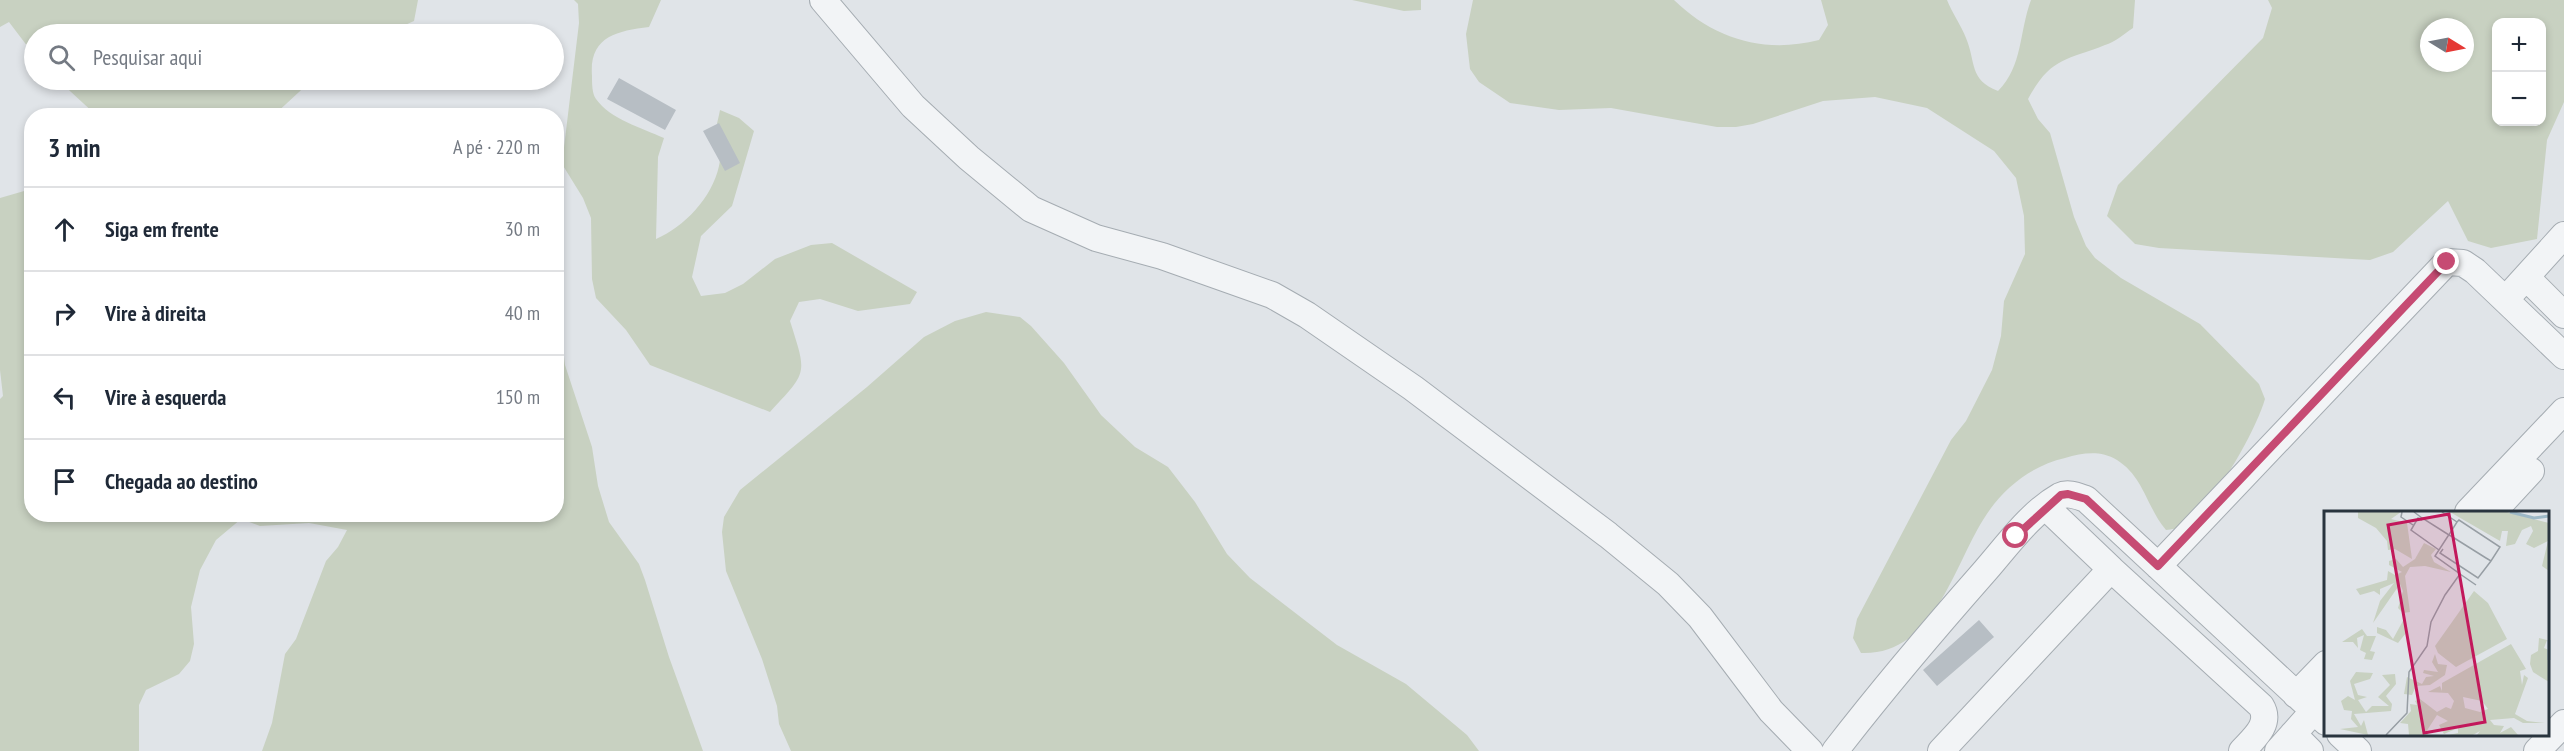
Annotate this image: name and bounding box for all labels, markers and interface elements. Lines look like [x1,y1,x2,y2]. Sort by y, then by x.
north arrow [2420,18,2474,72]
map controls [2492,18,2546,126]
button: + [2492,18,2546,72]
search box [24,24,564,90]
icon: search [45,41,78,74]
text: Pesquisar aqui [93,43,202,71]
button: − [2492,72,2546,126]
text: 3 min [48,131,101,164]
text: A pé · 220 m [453,134,540,160]
icon: ahead [48,213,81,246]
text: Siga em frente [105,215,219,243]
text: 30 m [505,216,540,242]
route end [2433,248,2459,274]
icon: right [48,297,81,330]
text: Vire à direita [105,299,206,327]
text: 40 m [505,300,540,326]
icon: left [48,381,81,414]
text: Vire à esquerda [105,383,226,411]
text: 150 m [496,384,540,410]
icon: arrive [48,465,81,498]
text: Chegada ao destino [105,467,258,495]
inset map [2324,511,2549,736]
route start [2002,522,2028,548]

